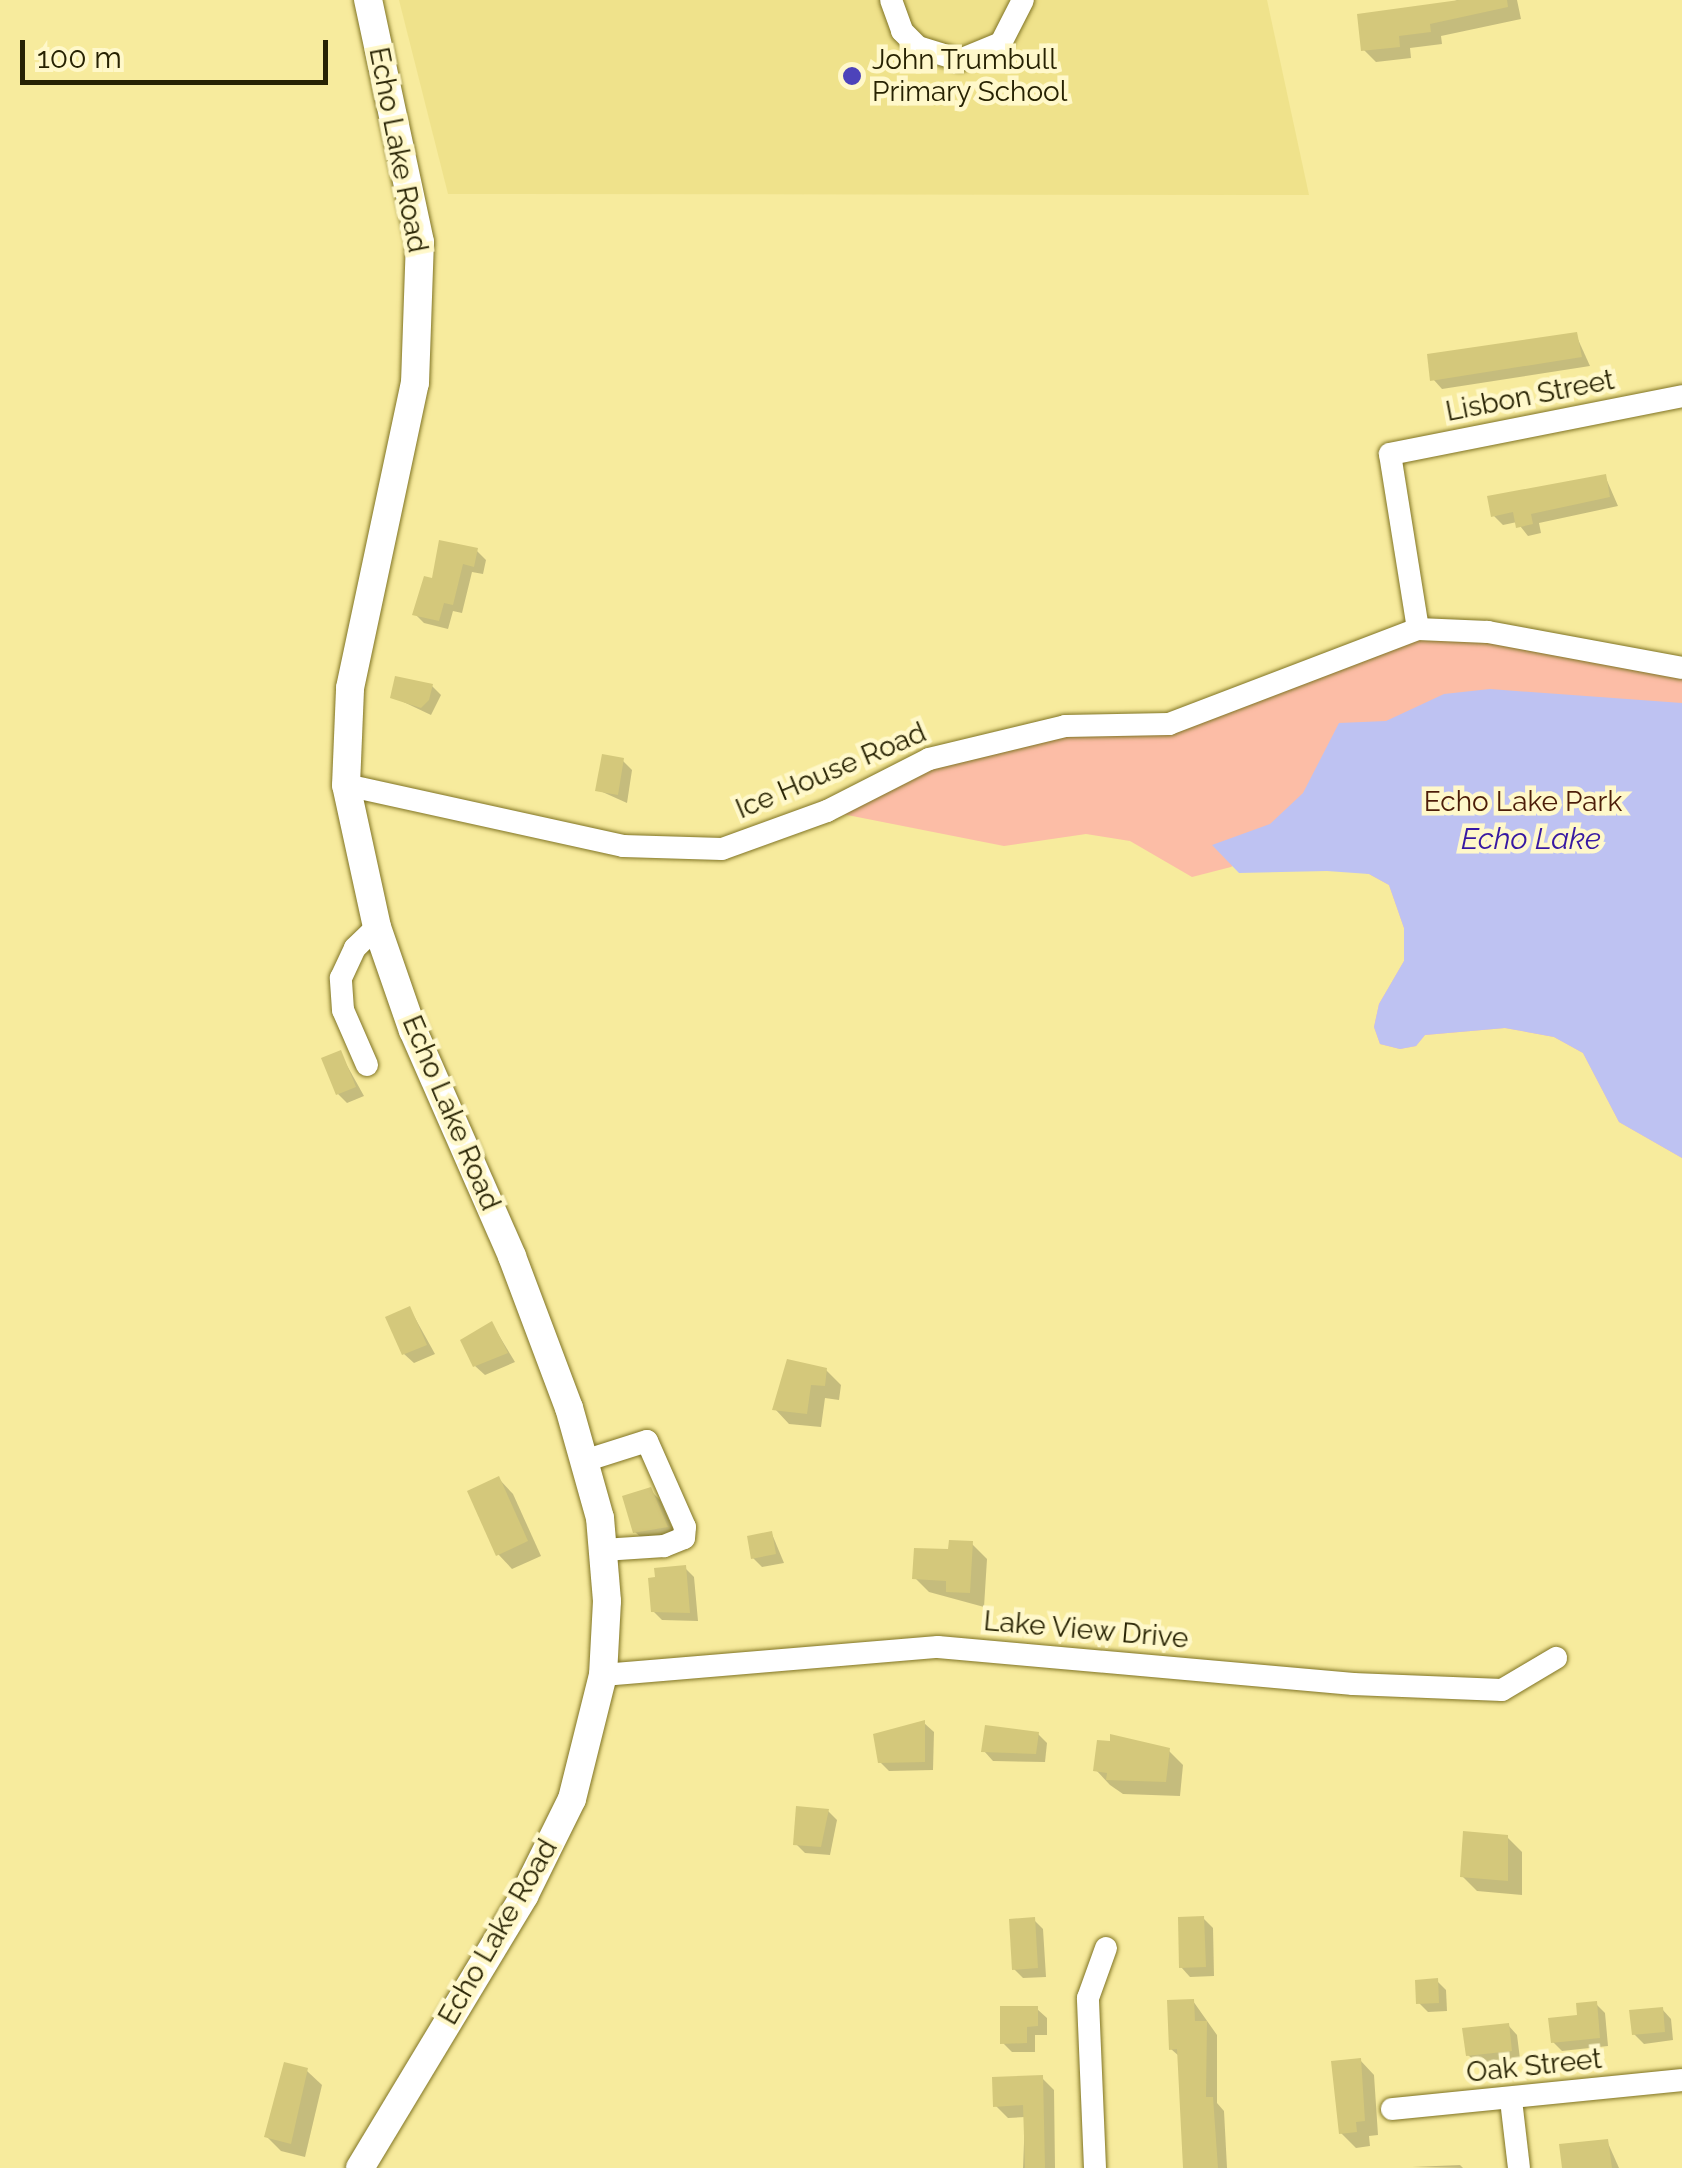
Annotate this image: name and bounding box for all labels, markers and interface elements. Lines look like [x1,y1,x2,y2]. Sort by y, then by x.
scale bar [25,20,332,82]
text: 100 m [37,40,122,75]
place label: John Trumbull Primary School [872,43,1068,109]
street label: Echo Lake Road [362,44,434,256]
marker: John Trumbull Primary School [841,65,863,87]
street label: Lisbon Street [1443,363,1617,429]
street label: Ice House Road [731,716,931,826]
park label: Echo Lake Park [1424,785,1622,819]
water label: Echo Lake [1461,821,1601,857]
street label: Echo Lake Road [395,1010,507,1216]
street label: Lake View Drive [981,1604,1191,1656]
street label: Echo Lake Road [431,1833,565,2031]
street label: Oak Street [1465,2042,1603,2090]

